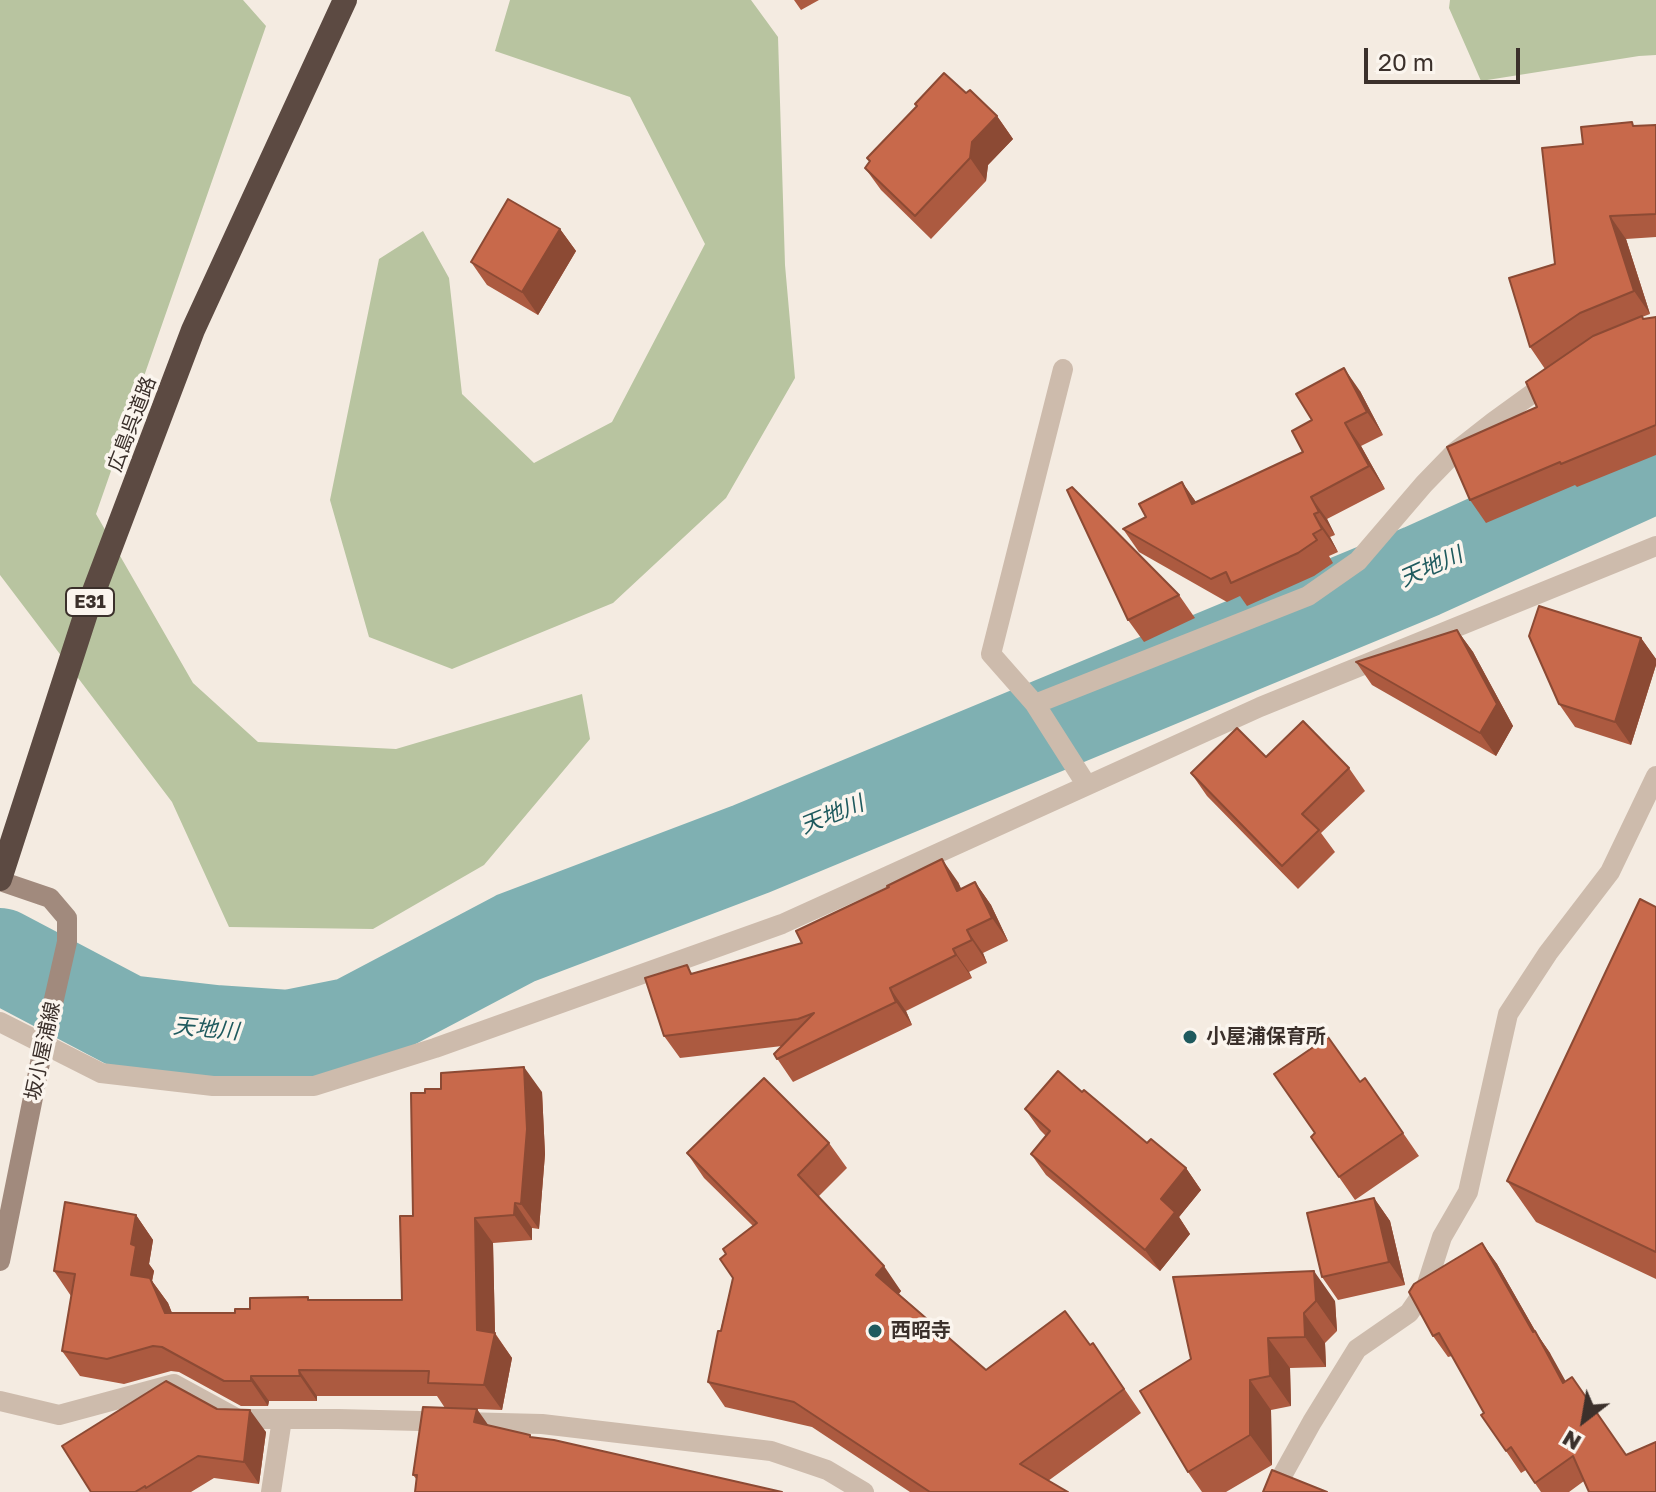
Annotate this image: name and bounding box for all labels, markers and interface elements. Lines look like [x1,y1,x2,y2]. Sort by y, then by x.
scale bar [1368,32,1524,82]
text: 20 m [1378,47,1434,76]
street label: 広島呉道路 [103,373,161,475]
water label: 天地川 [1395,542,1467,592]
road number: E31 [66,588,114,616]
water label: 天地川 [796,790,868,840]
street label: 坂小屋浦線 [21,1000,65,1102]
water label: 天地川 [172,1013,240,1045]
place label: 小屋浦保育所 [1206,1025,1326,1049]
marker: 小屋浦保育所 [1181,1028,1199,1046]
place label: 西昭寺 [891,1319,951,1343]
marker: 西昭寺 [866,1322,884,1340]
north arrow [1544,1380,1624,1460]
text: N [1557,1425,1586,1457]

